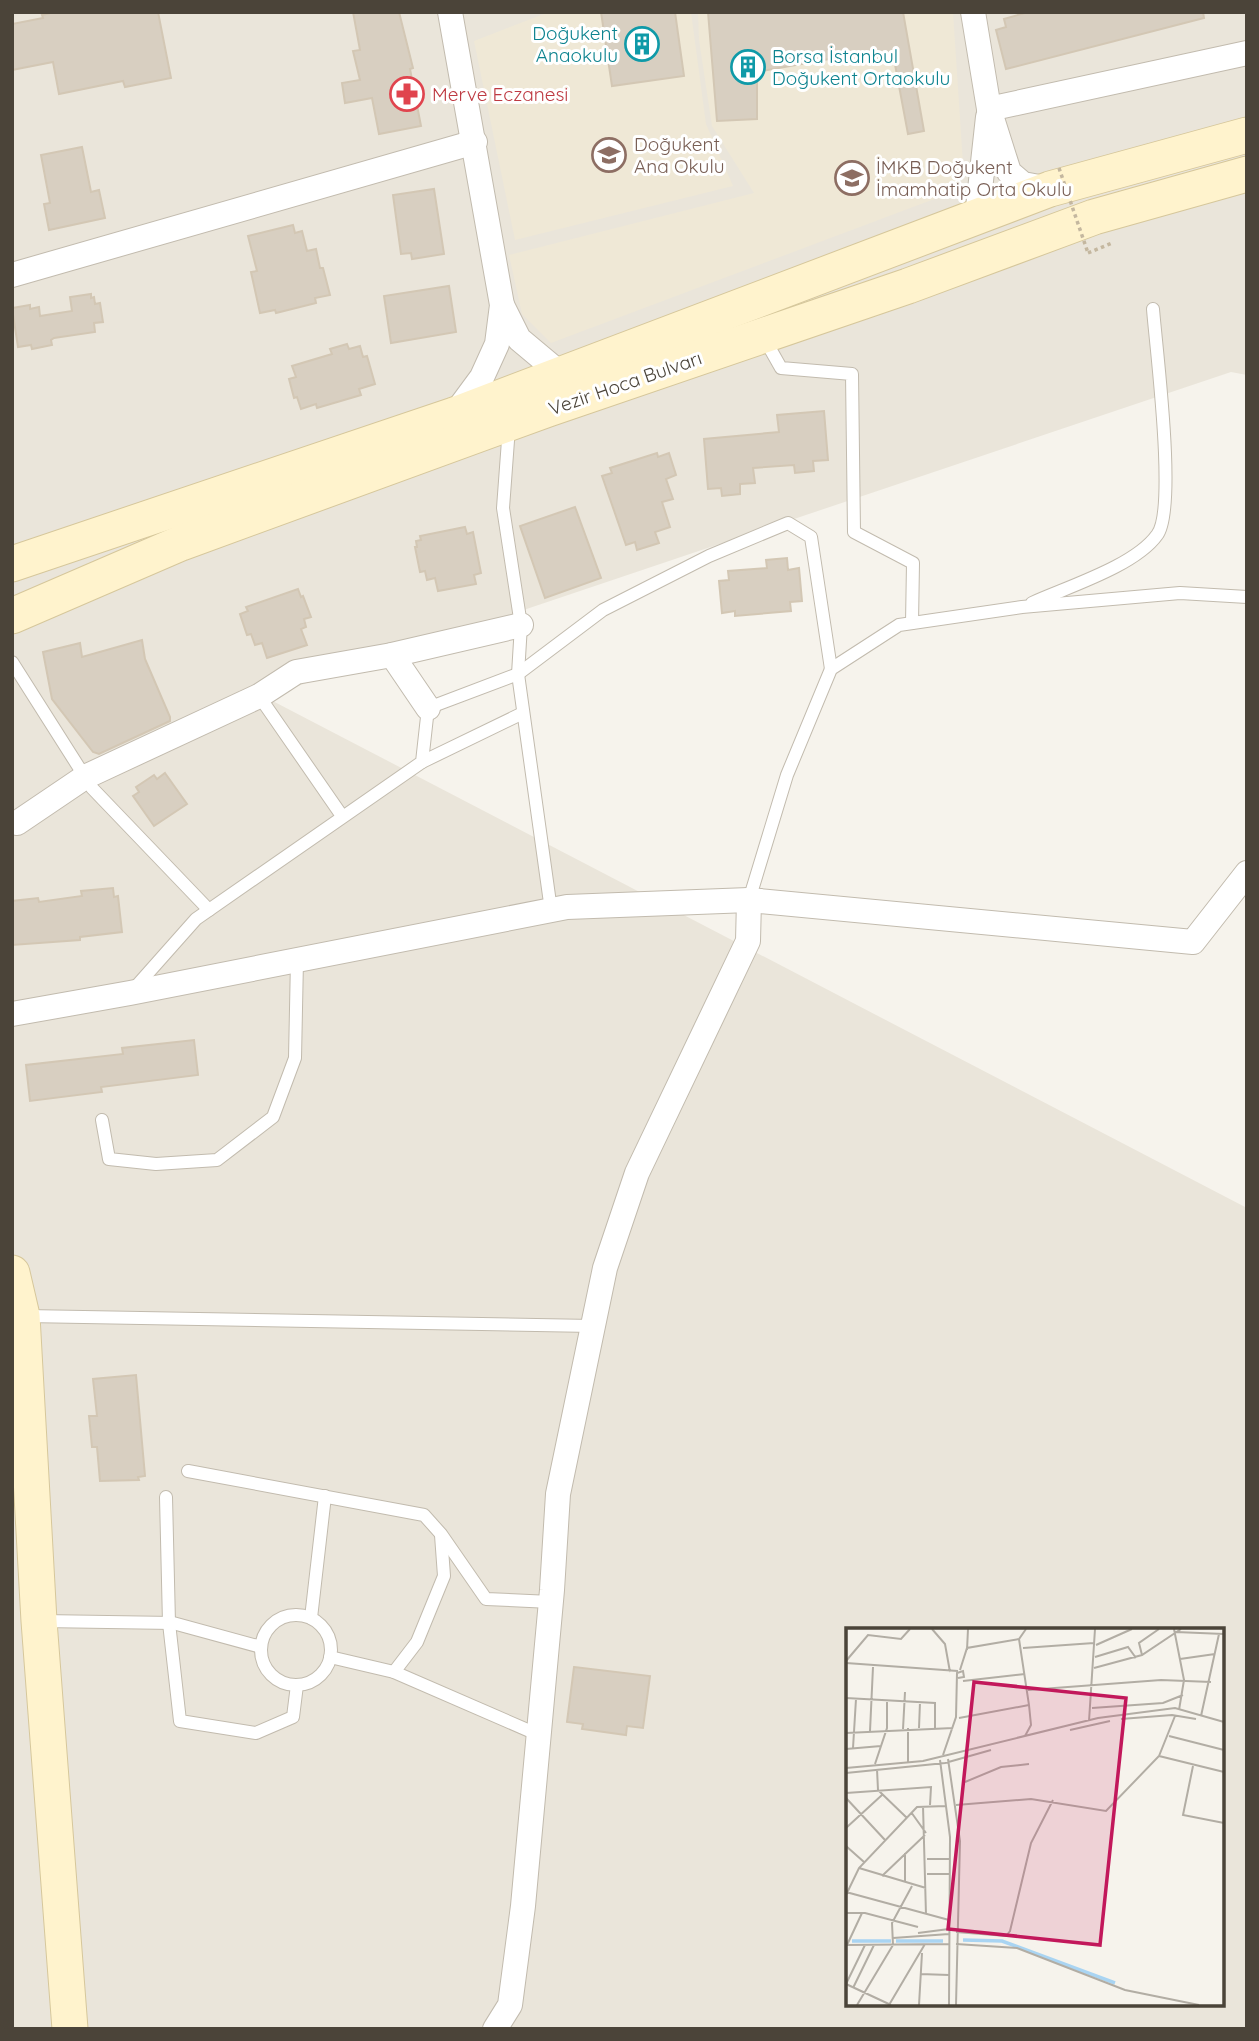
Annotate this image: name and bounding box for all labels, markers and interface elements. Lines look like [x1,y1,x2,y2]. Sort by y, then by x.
place label: Doğukent Anaokulu [532,21,618,67]
building icon: Doğukent Anaokulu [623,25,661,63]
place label: Borsa İstanbul Doğukent Ortaokulu [772,44,950,90]
building icon: Borsa İstanbul Doğukent Ortaokulu [729,48,767,86]
pharmacy icon: Merve Eczanesi [388,75,426,113]
place label: Merve Eczanesi [432,82,568,106]
place label: Doğukent Ana Okulu [634,132,725,178]
school or university icon: Doğukent Ana Okulu [590,136,628,174]
place label: İMKB Doğukent İmamhatip Orta Okulu [876,155,1072,201]
school or university icon: İMKB Doğukent İmamhatip Orta Okulu [833,159,871,197]
street label: Vezir Hoca Bulvarı [545,346,705,420]
inset map [846,1628,1224,2006]

